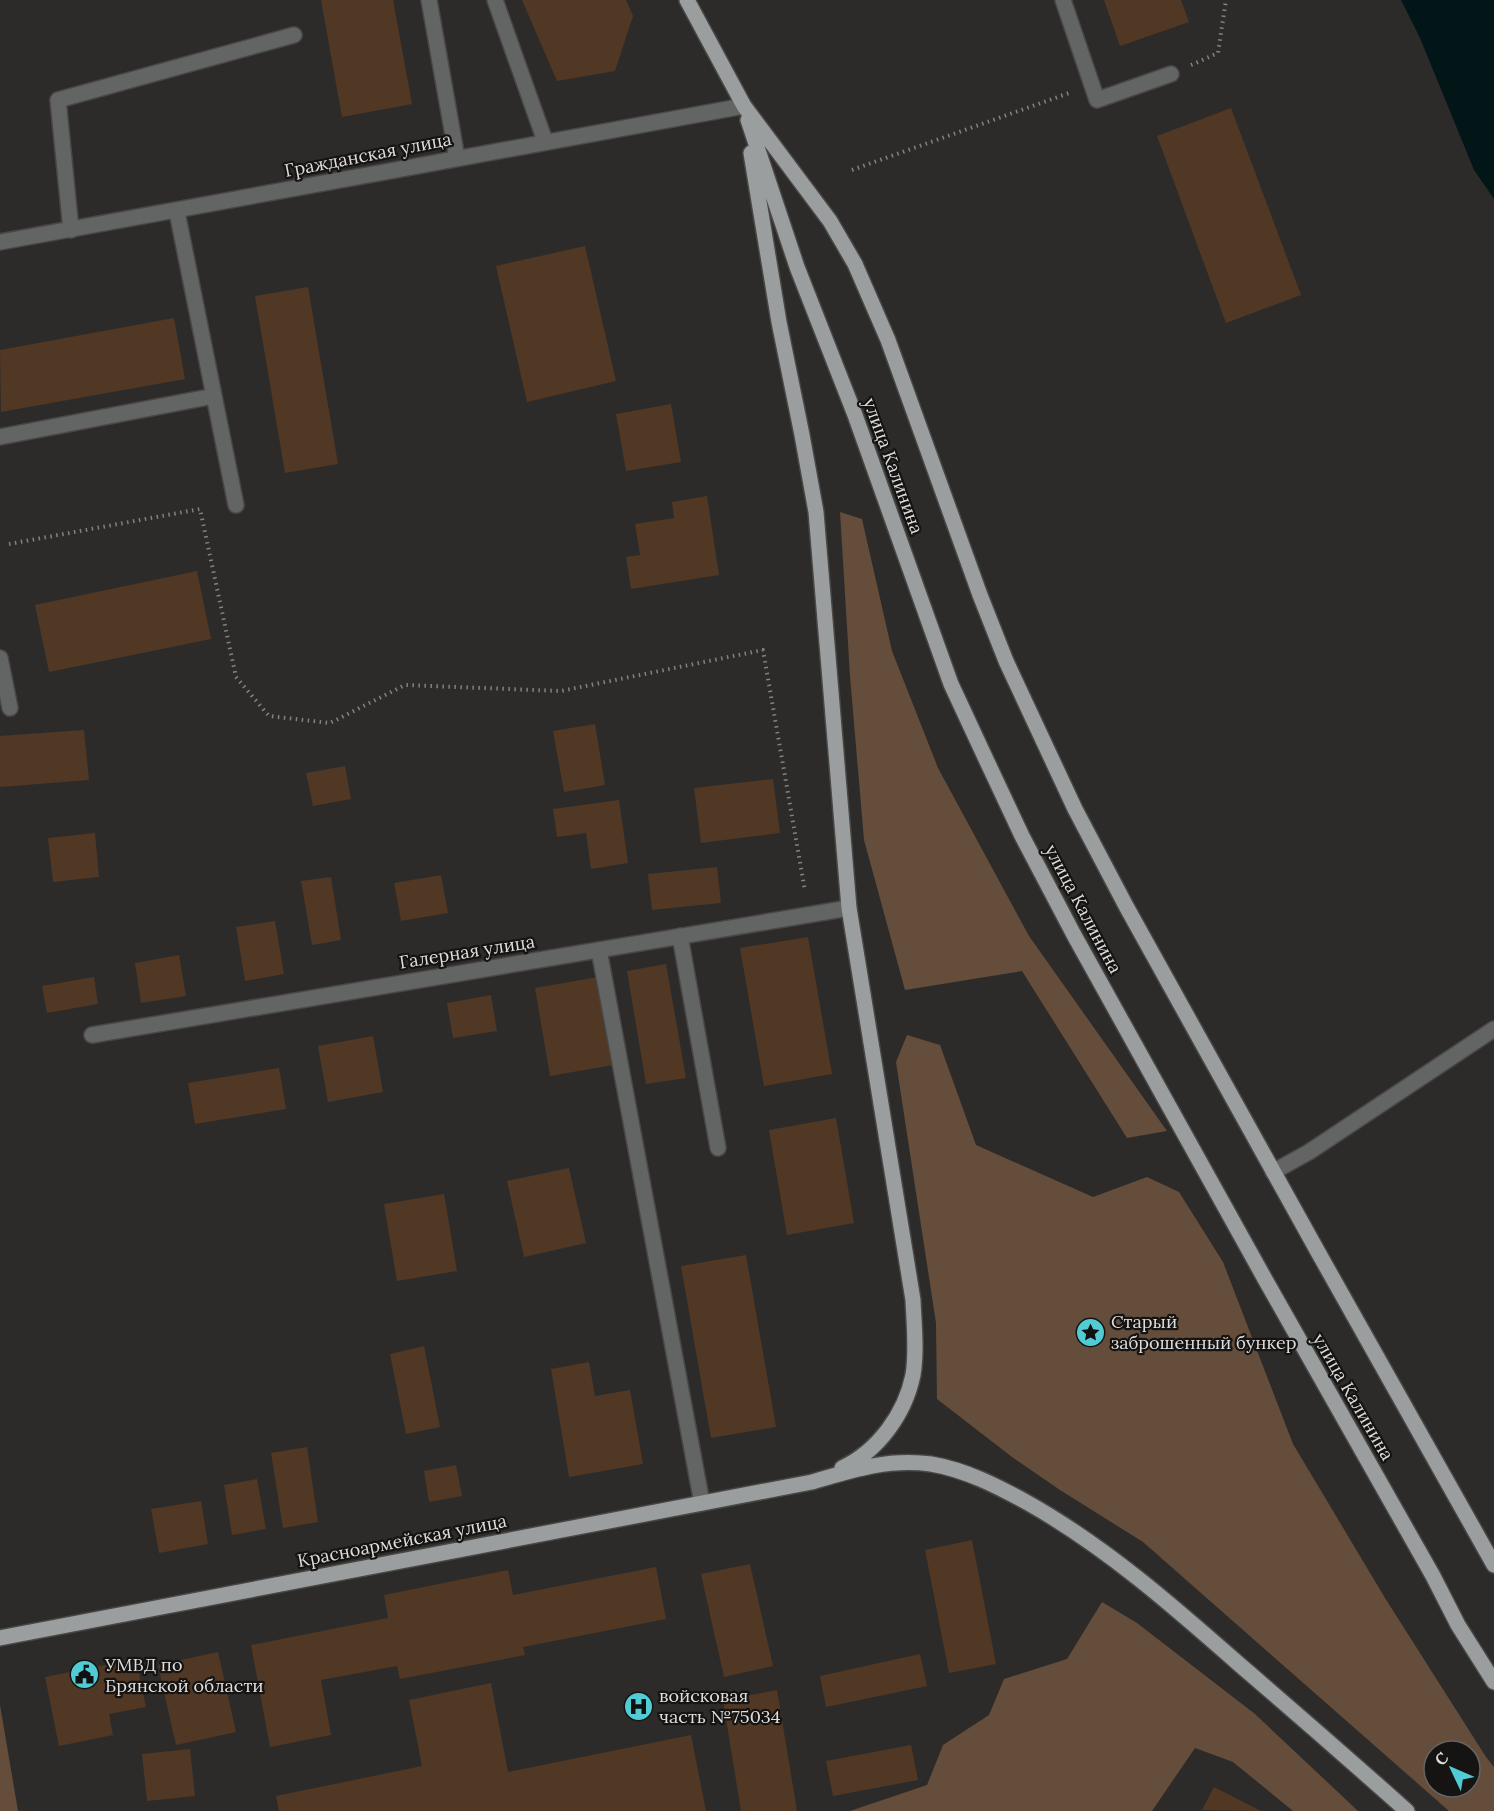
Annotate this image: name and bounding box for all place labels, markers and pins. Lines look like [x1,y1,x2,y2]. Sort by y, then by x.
place label: Старый заброшенный бункер [1111,1310,1296,1354]
place icon: Старый заброшенный бункер [1074,1316,1106,1348]
place label: УМВД по Брянской области [104,1653,264,1697]
public building icon: УМВД по Брянской области [68,1659,100,1691]
place label: войсковая часть №75034 [659,1684,781,1728]
hospital icon: войсковая часть №75034 [622,1690,654,1722]

